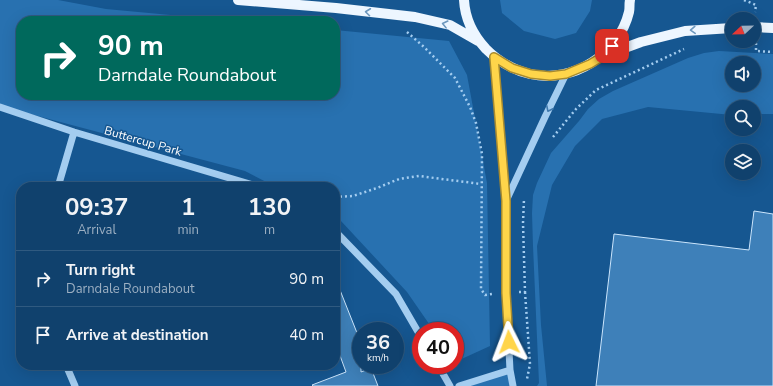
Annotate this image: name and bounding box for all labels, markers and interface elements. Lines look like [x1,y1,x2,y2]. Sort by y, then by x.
one-way arrow [365,8,371,17]
north arrow [725,12,761,48]
map controls [725,12,761,180]
one-way arrow [441,20,448,29]
one-way arrow [690,26,696,35]
text: 90 m [98,27,164,65]
pin [595,29,629,63]
icon: right [32,32,84,84]
icon: arrive [601,35,623,57]
button: sound [725,56,761,92]
text: Darndale Roundabout [98,63,276,87]
button: search [725,100,761,136]
one-way arrow [546,104,554,112]
street label: Buttercup Park [102,122,185,160]
button: layers [725,144,761,180]
text: 09:37 [65,191,128,223]
text: 1 [181,191,195,223]
text: 130 [248,191,291,223]
text: Arrival [77,221,116,239]
text: min [177,221,199,239]
text: m [264,221,275,239]
text: Turn right [66,260,135,280]
icon: right [32,268,54,290]
text: 90 m [289,269,324,289]
text: Darndale Roundabout [66,280,195,298]
position arrow [488,321,530,363]
speed limit sign: 40 [412,322,464,374]
icon: arrive [32,324,54,346]
text: Arrive at destination [66,325,209,345]
text: 40 m [289,325,324,345]
text: 36 [366,329,390,356]
text: km/h [367,351,389,365]

